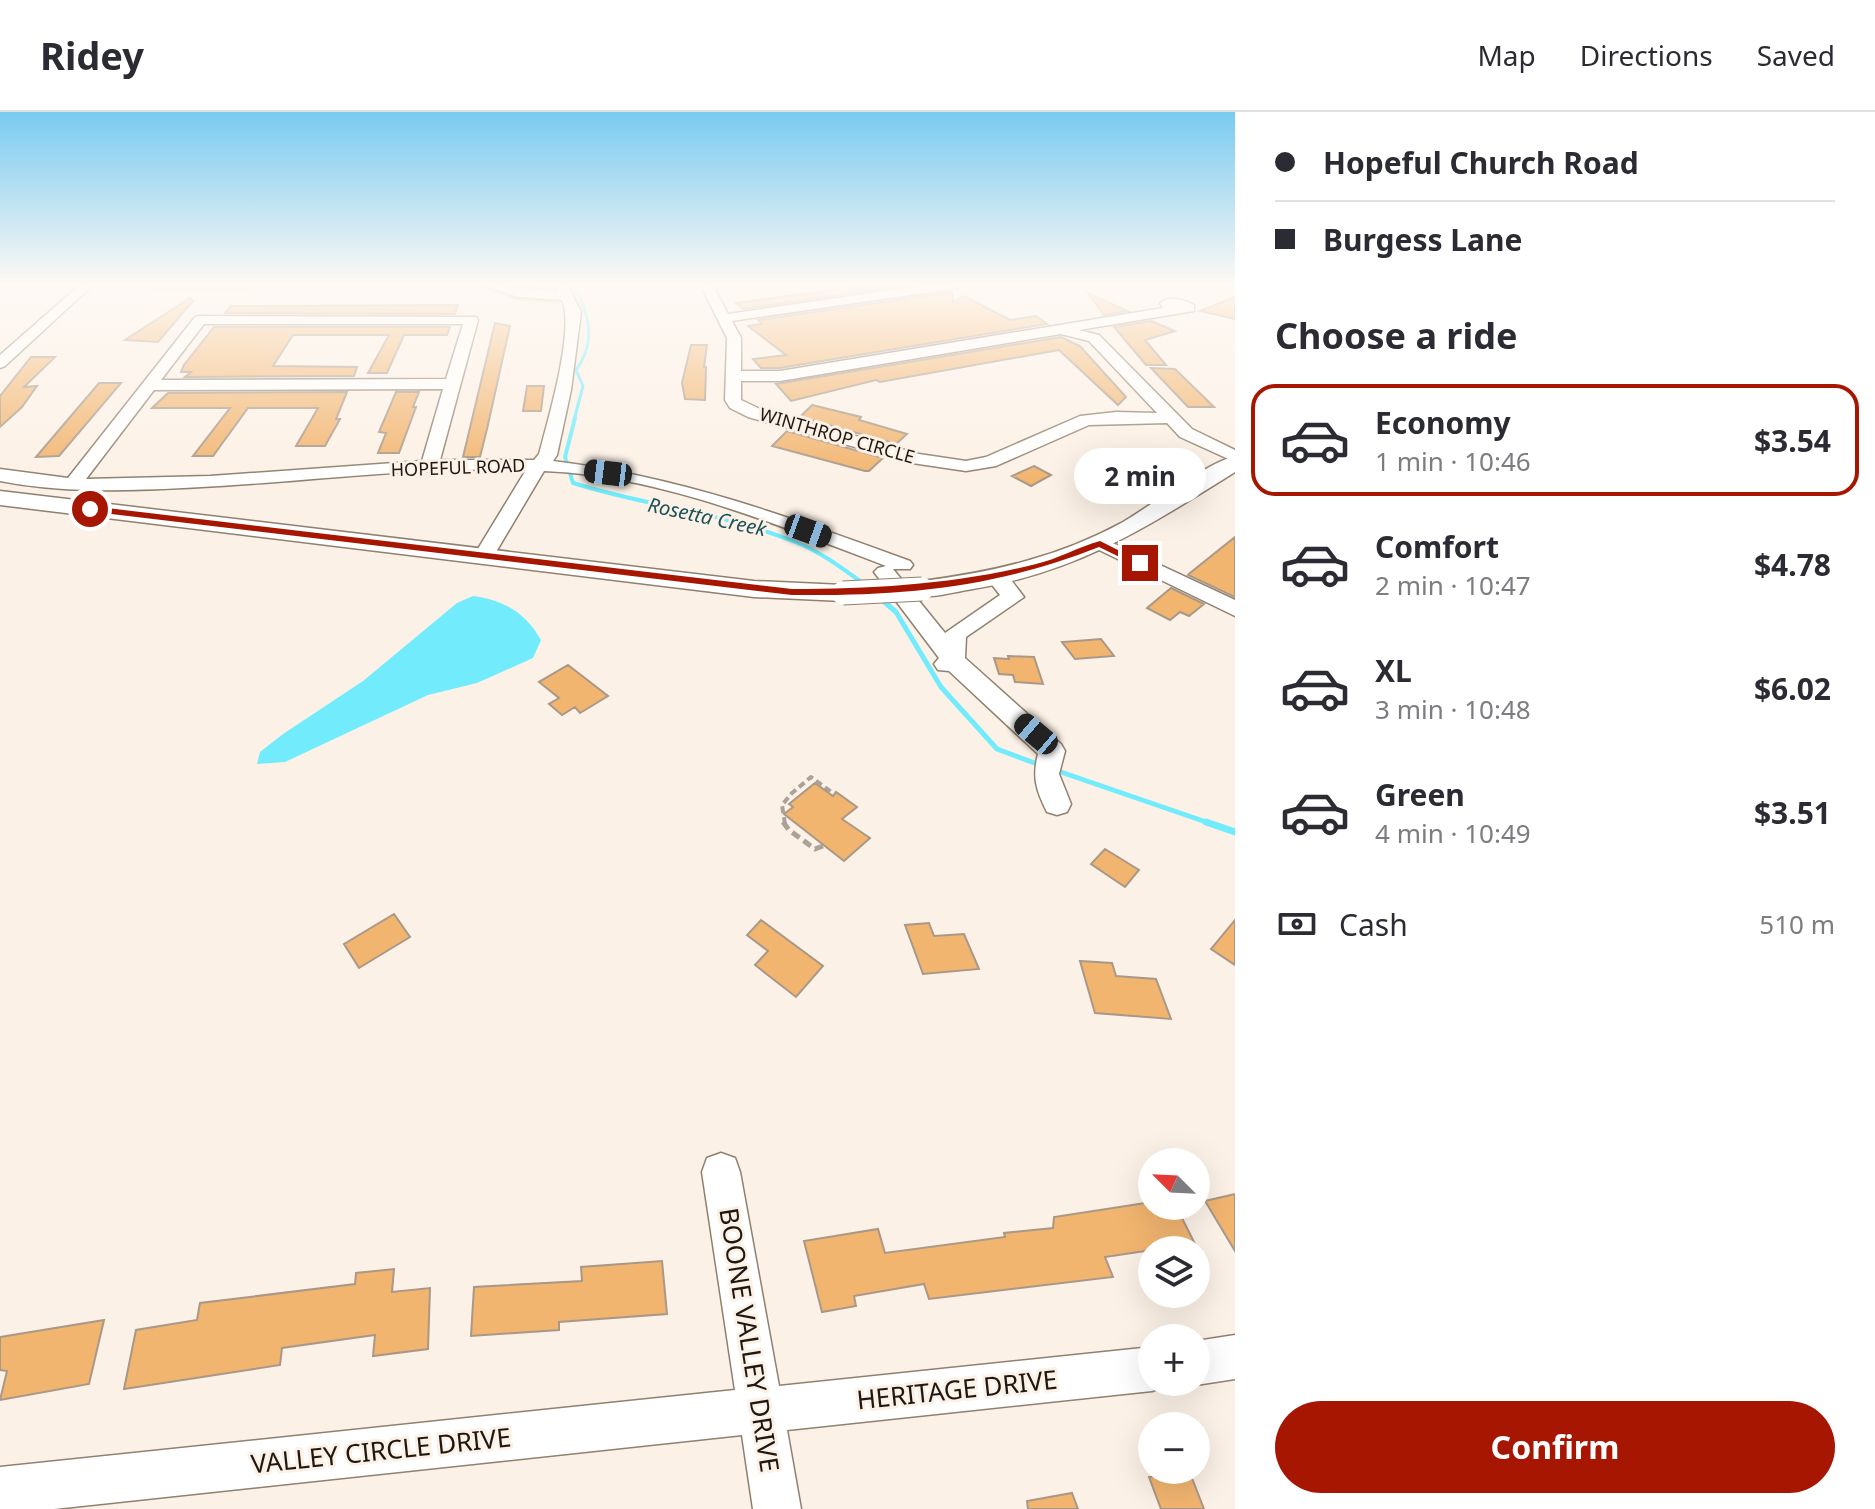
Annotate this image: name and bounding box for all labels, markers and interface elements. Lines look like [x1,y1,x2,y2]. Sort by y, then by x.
text: Ridey [40,29,144,81]
text: Map [1477,36,1536,74]
text: Directions [1580,36,1713,74]
text: Saved [1757,36,1835,74]
text: Hopeful Church Road [1323,142,1639,183]
text: Burgess Lane [1323,219,1523,260]
text: Choose a ride [1275,311,1517,360]
street label: WINTHROP CIRCLE [757,401,918,469]
text: Economy [1375,402,1511,443]
icon: car [1279,404,1351,476]
text: $3.54 [1754,420,1831,461]
text: 1 min · 10:46 [1375,443,1531,479]
callout: 2 min [1074,447,1206,503]
street label: HOPEFUL ROAD [390,453,526,481]
car [583,458,633,488]
text: 2 min [1104,458,1176,494]
route start [72,491,108,527]
water label: Rosetta Creek [645,491,770,542]
car [781,512,835,550]
text: Comfort [1375,526,1499,567]
icon: car [1279,528,1351,600]
text: $4.78 [1754,544,1831,585]
route end [1122,545,1158,581]
text: 2 min · 10:47 [1375,567,1531,603]
text: XL [1375,650,1412,691]
icon: car [1279,652,1351,724]
text: $6.02 [1754,668,1831,709]
text: 3 min · 10:48 [1375,691,1531,727]
car [1010,709,1062,759]
text: Green [1375,774,1465,815]
icon: car [1279,776,1351,848]
text: $3.51 [1754,792,1831,833]
text: 4 min · 10:49 [1375,815,1531,851]
icon: cash [1275,902,1319,946]
text: Cash [1339,904,1408,945]
text: 510 m [1759,906,1835,942]
north arrow [1138,1148,1210,1220]
map controls [1138,1148,1210,1484]
street label: BOONE VALLEY DRIVE [711,1205,789,1474]
button: layers [1138,1236,1210,1308]
button: + [1138,1324,1210,1396]
street label: HERITAGE DRIVE [855,1361,1059,1417]
button: Confirm [1275,1401,1835,1493]
button: − [1138,1412,1210,1484]
street label: VALLEY CIRCLE DRIVE [249,1418,513,1482]

